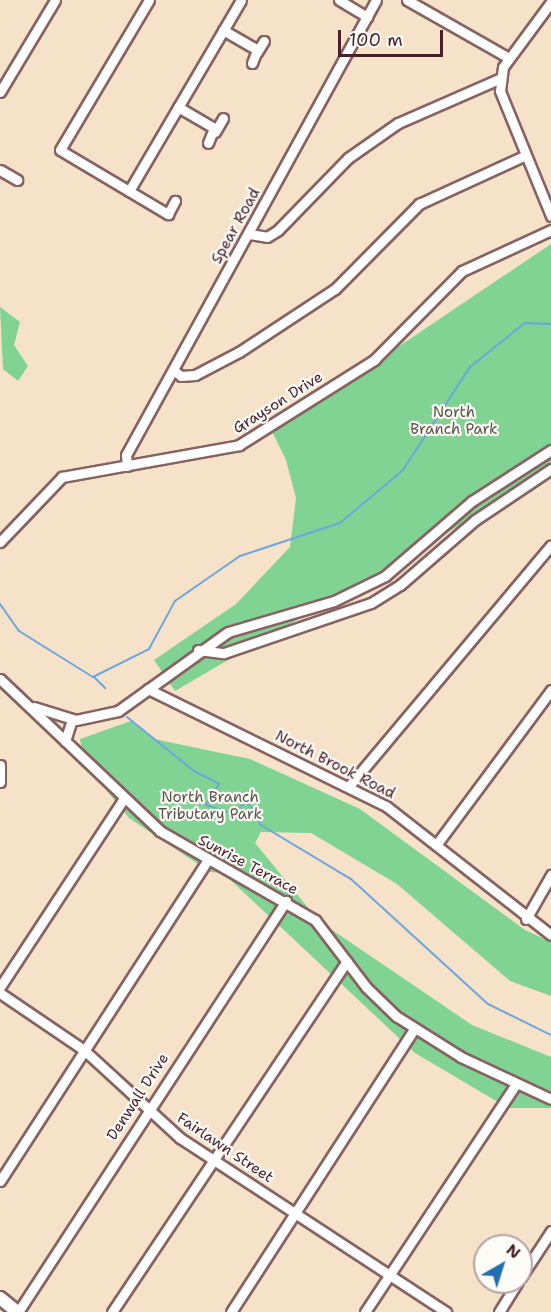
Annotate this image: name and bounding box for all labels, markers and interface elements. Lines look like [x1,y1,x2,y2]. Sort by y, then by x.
scale bar [341,18,446,56]
text: 100 m [349,28,403,52]
street label: Spear Road [208,185,264,267]
street label: Grayson Drive [230,368,326,438]
park label: North Branch Park [410,403,498,438]
street label: North Brook Road [272,727,398,803]
park label: North Branch Tributary Park [158,788,262,823]
street label: Sunrise Terrace [195,831,301,899]
street label: Denwall Drive [103,1050,173,1144]
street label: Fairlawn Street [173,1109,277,1187]
north arrow [473,1234,533,1294]
text: N [502,1239,525,1263]

